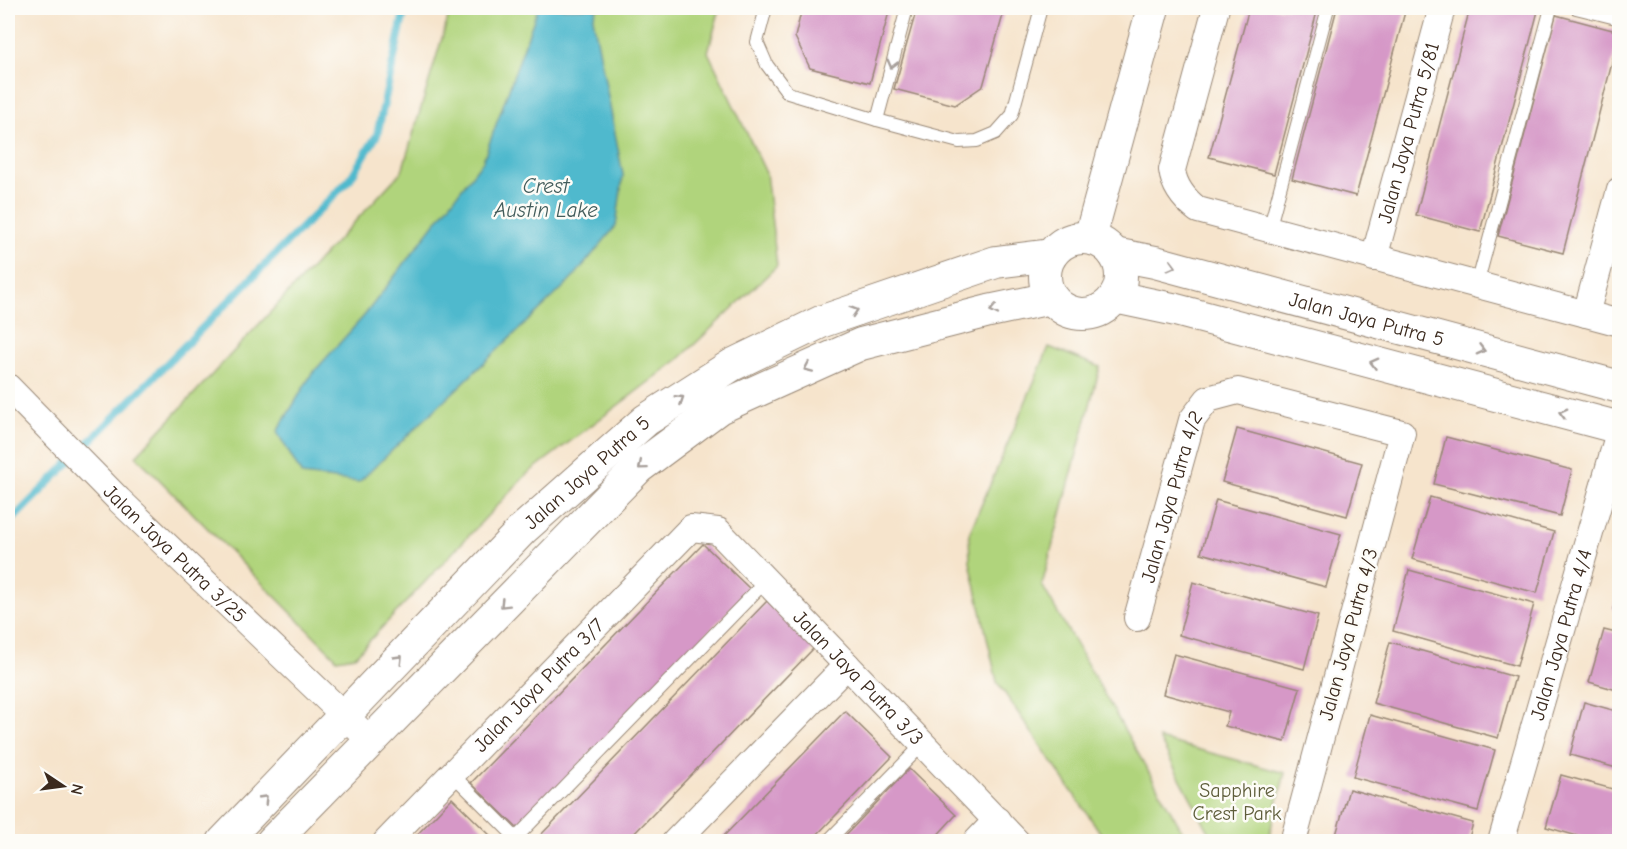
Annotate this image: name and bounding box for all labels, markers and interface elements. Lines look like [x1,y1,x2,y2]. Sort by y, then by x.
street label: Jalan Jaya Putra 5/81 [1373,40,1444,226]
one-way arrow [886,59,899,69]
water label: Crest Austin Lake [493,174,598,222]
one-way arrow [1166,259,1176,271]
street label: Jalan Jaya Putra 5 [1287,288,1447,351]
one-way arrow [989,303,999,316]
one-way arrow [848,306,859,318]
one-way arrow [1476,343,1486,355]
one-way arrow [1370,357,1380,370]
one-way arrow [804,360,815,372]
one-way arrow [674,394,684,406]
street label: Jalan Jaya Putra 4/2 [1136,406,1207,585]
one-way arrow [1558,407,1568,420]
street label: Jalan Jaya Putra 5 [520,411,655,534]
one-way arrow [638,459,649,470]
street label: Jalan Jaya Putra 3/25 [99,480,251,628]
street label: Jalan Jaya Putra 4/3 [1314,546,1383,723]
street label: Jalan Jaya Putra 4/4 [1526,546,1597,723]
one-way arrow [500,598,511,608]
street label: Jalan Jaya Putra 3/3 [788,606,928,750]
street label: Jalan Jaya Putra 3/7 [469,613,609,757]
one-way arrow [392,655,403,666]
north arrow [33,756,93,816]
park label: Sapphire Crest Park [1193,779,1282,825]
text: N [67,782,87,796]
one-way arrow [257,796,268,806]

